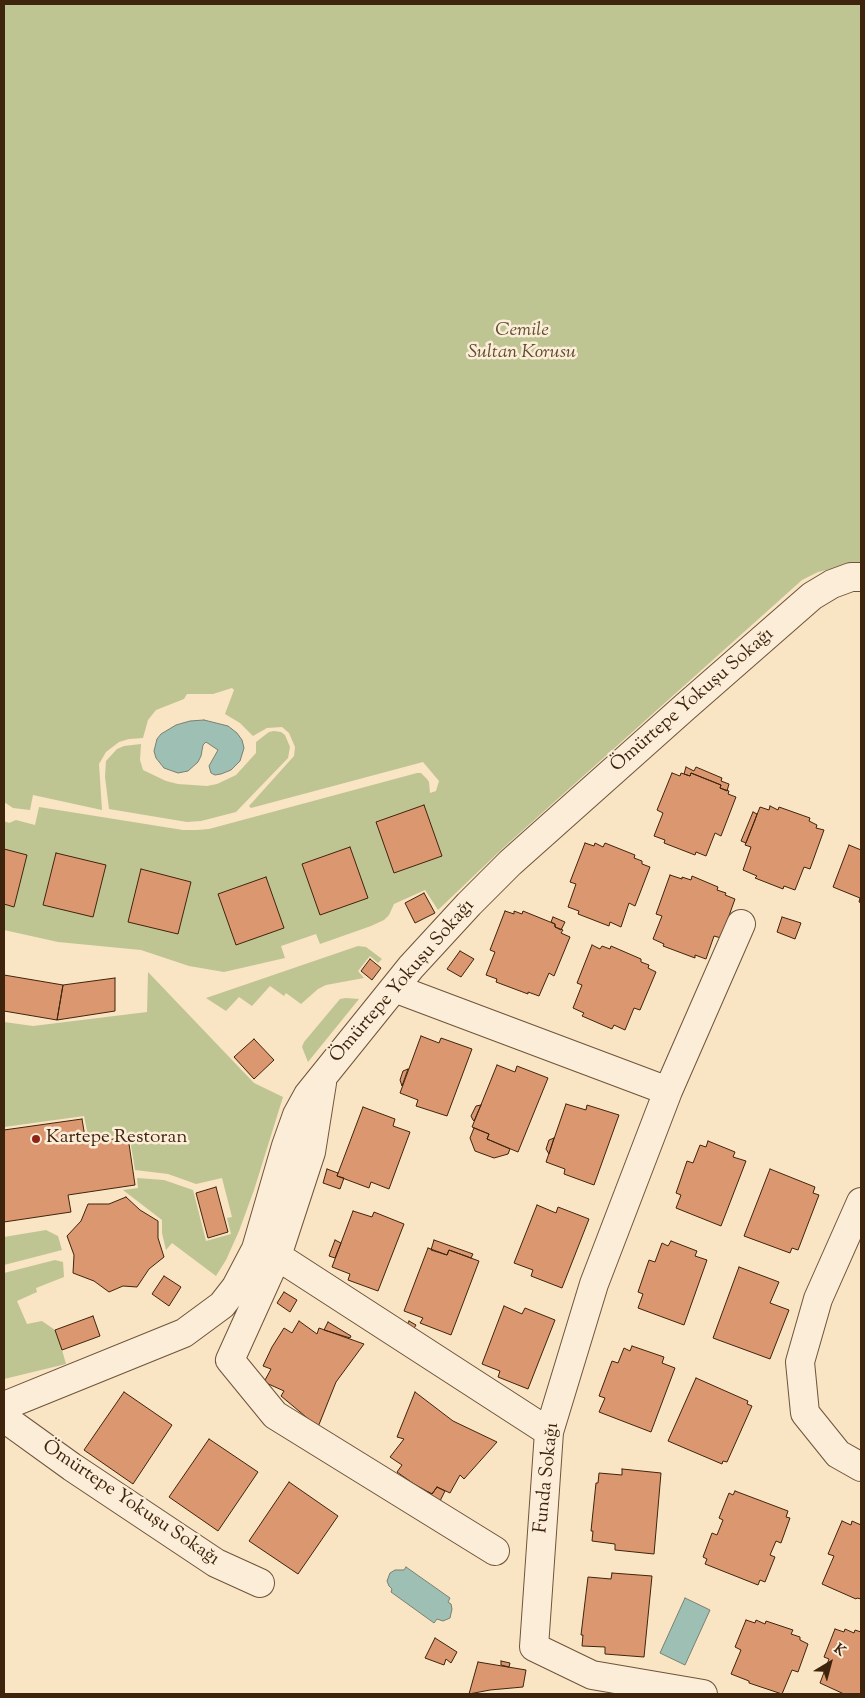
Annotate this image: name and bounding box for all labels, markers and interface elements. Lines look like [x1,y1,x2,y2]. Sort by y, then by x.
park label: Cemile Sultan Korusu [468,321,576,365]
street label: Ömürtepe Yokuşu Sokağı [607,624,779,778]
street label: Ömürtepe Yokuşu Sokağı [326,896,480,1068]
place label: Kartepe Restoran [46,1128,187,1150]
marker: Kartepe Restoran [30,1133,42,1145]
street label: Funda Sokağı [531,1422,565,1534]
street label: Ömürtepe Yokuşu Sokağı [37,1436,223,1572]
north arrow [805,1638,855,1688]
text: K [829,1640,849,1662]

